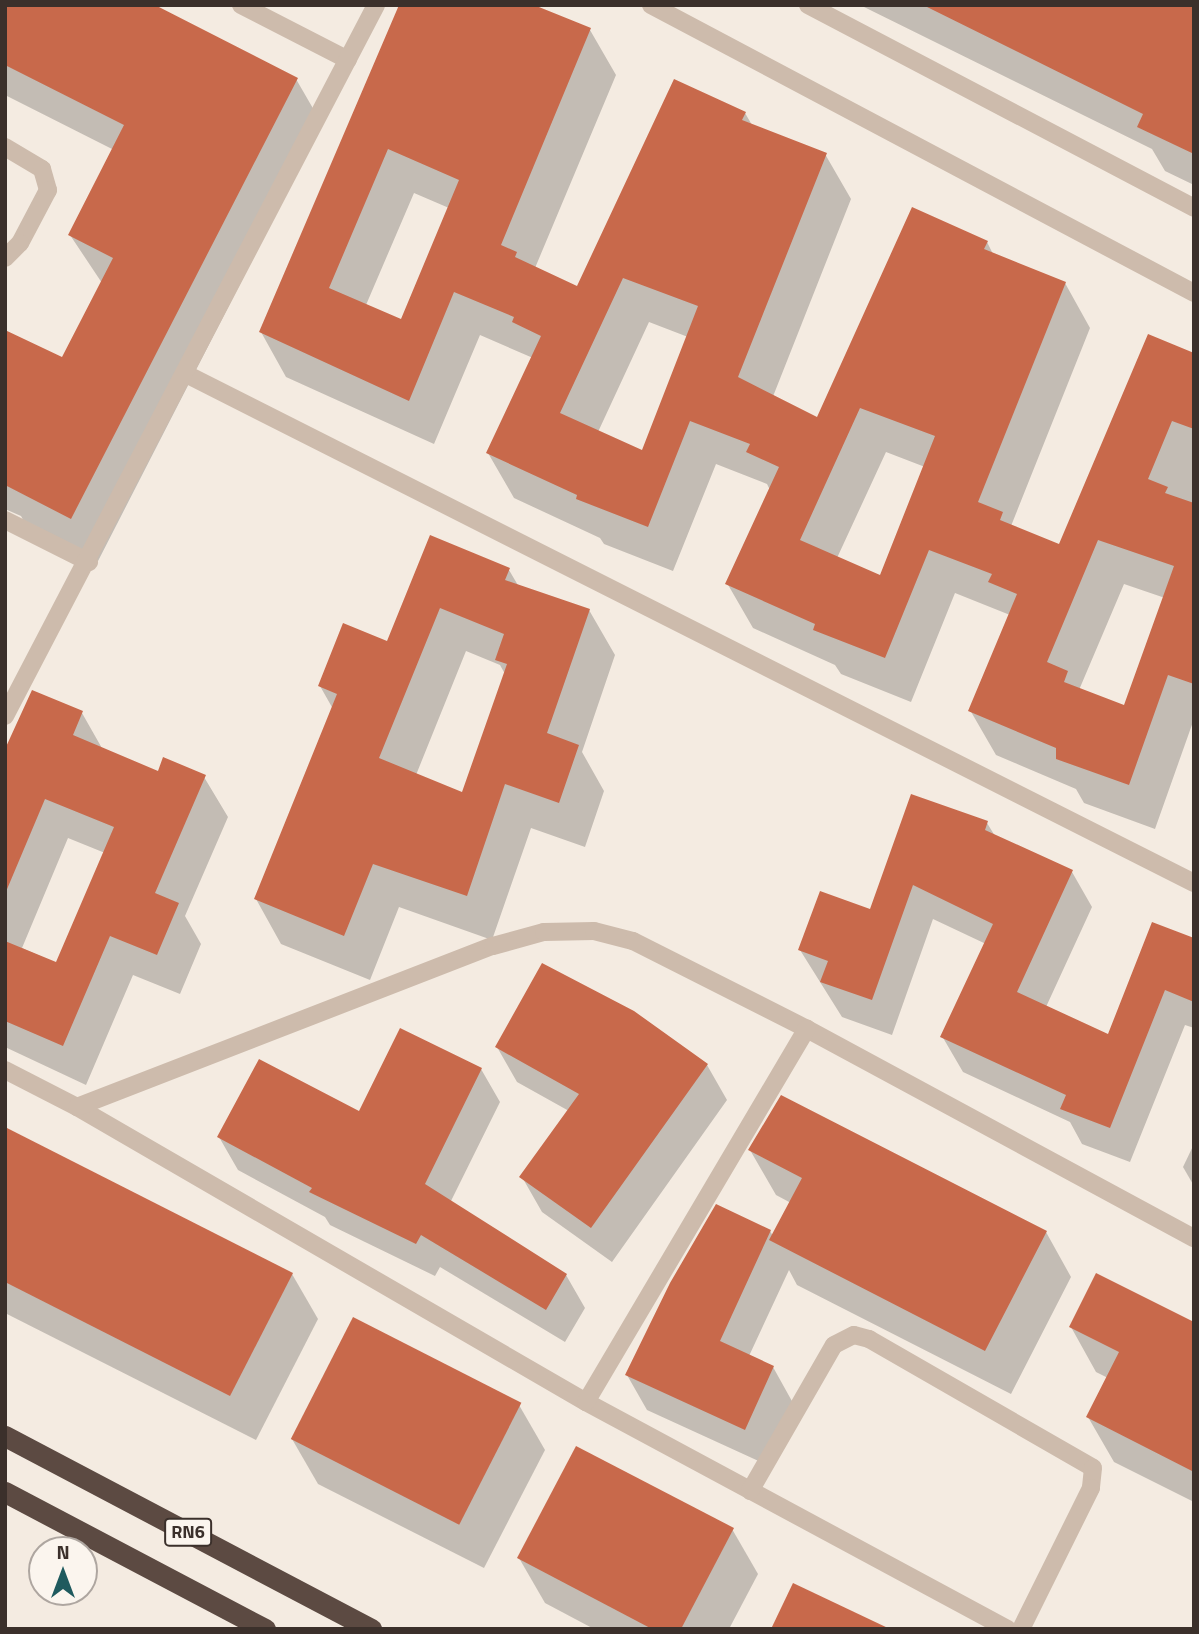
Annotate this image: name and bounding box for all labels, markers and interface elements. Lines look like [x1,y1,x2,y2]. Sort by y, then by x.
road number: RN6 [164,1518,212,1546]
north arrow [28,1536,98,1606]
text: N [56,1537,70,1566]

